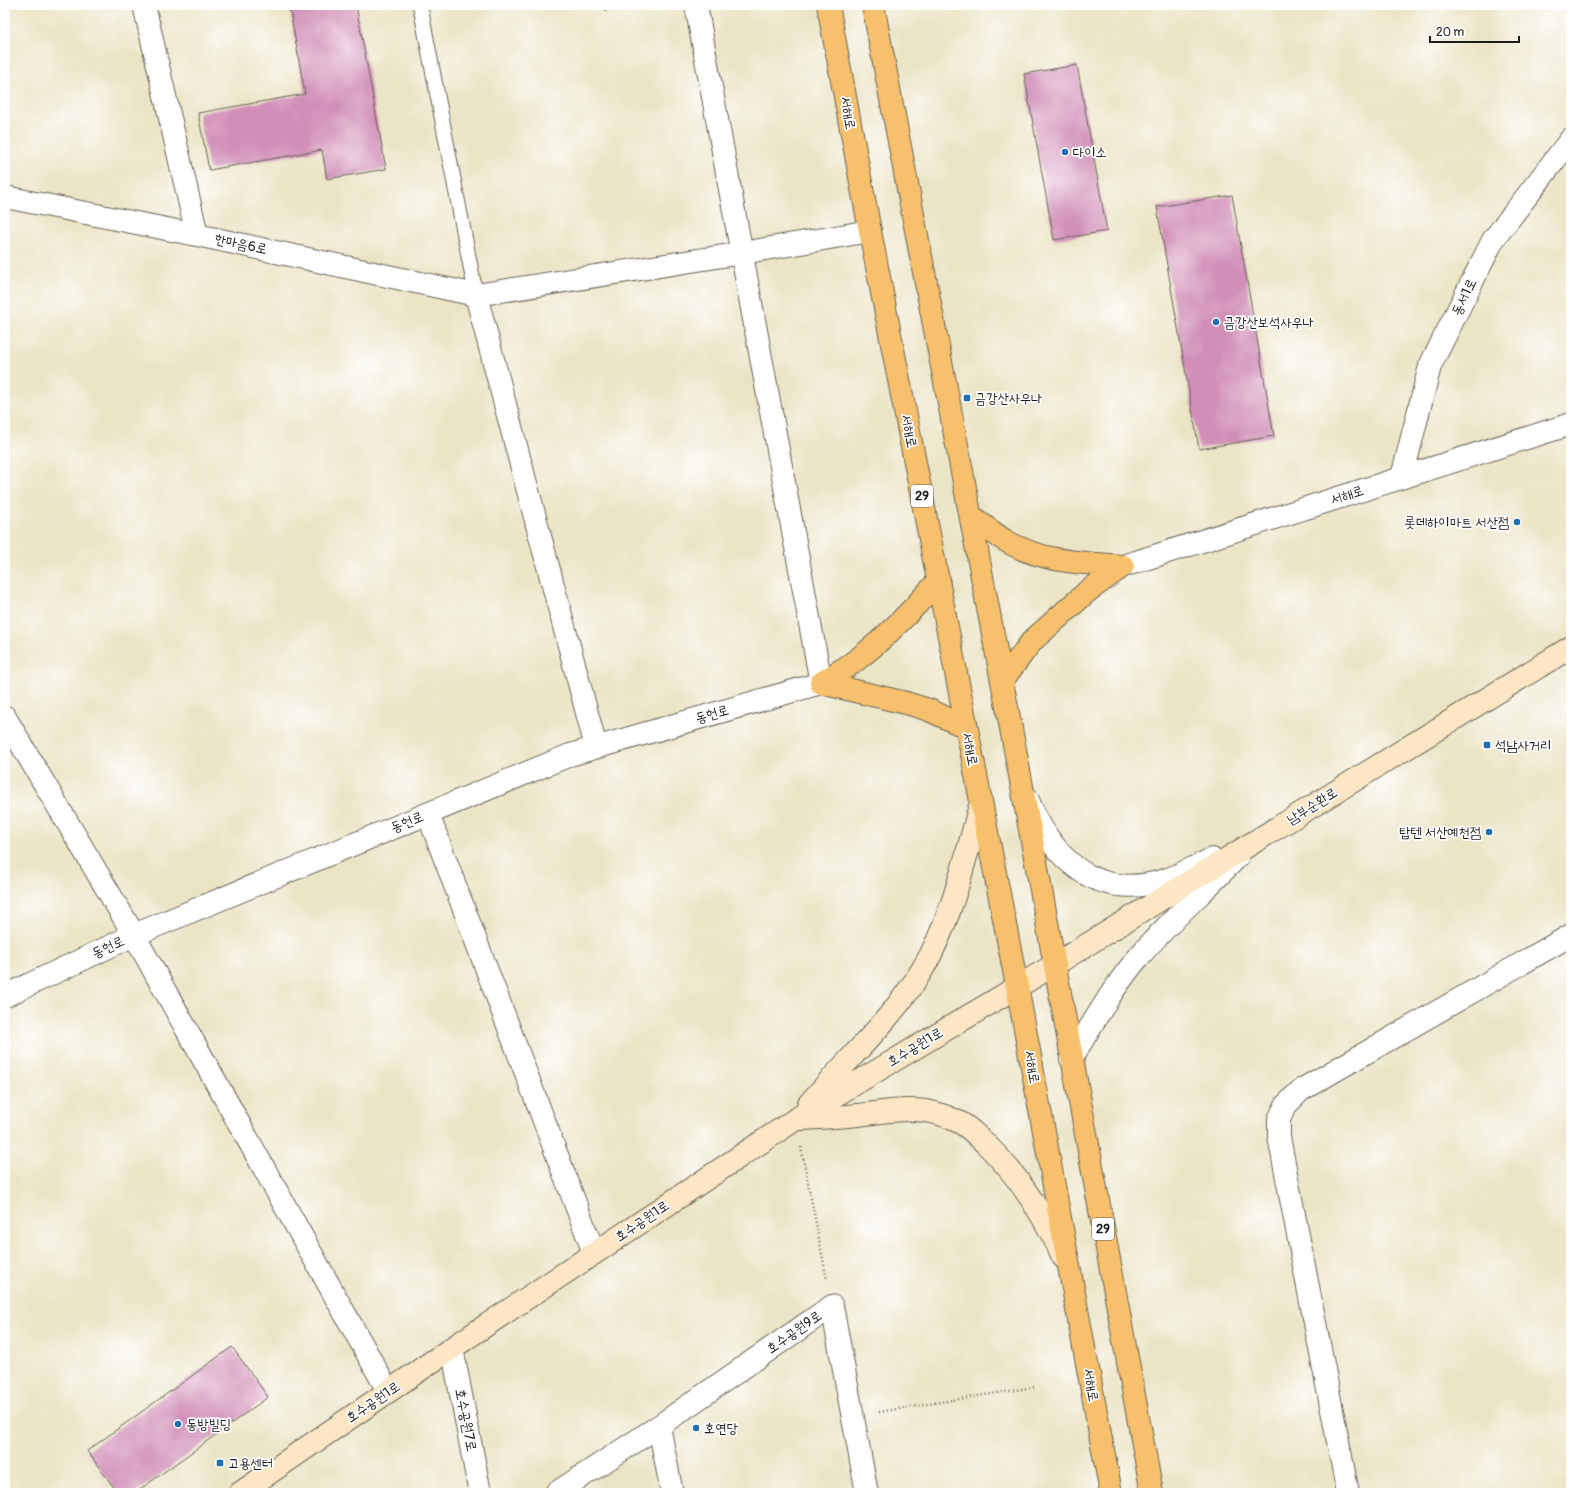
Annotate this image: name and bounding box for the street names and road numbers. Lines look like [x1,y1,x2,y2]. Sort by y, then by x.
street label: 서해로 [837,95,859,131]
street label: 한마음6로 [213,230,269,258]
street label: 동서1로 [1448,276,1480,318]
street label: 서해로 [897,413,921,449]
street label: 서해로 [1328,482,1366,508]
road number: 29 [911,485,933,507]
street label: 동헌로 [693,701,731,727]
street label: 서해로 [958,731,982,767]
street label: 남부순환로 [1284,784,1340,828]
street label: 동헌로 [388,808,426,836]
street label: 동헌로 [89,932,127,962]
street label: 호수공원1로 [884,1024,946,1070]
street label: 서해로 [1021,1049,1043,1085]
street label: 호수공원1로 [612,1197,672,1245]
road number: 29 [1092,1218,1114,1240]
street label: 호수공원9로 [763,1307,825,1357]
street label: 서해로 [1080,1367,1102,1403]
street label: 호수공원1로 [343,1378,403,1426]
street label: 호수공원7로 [452,1387,480,1453]

